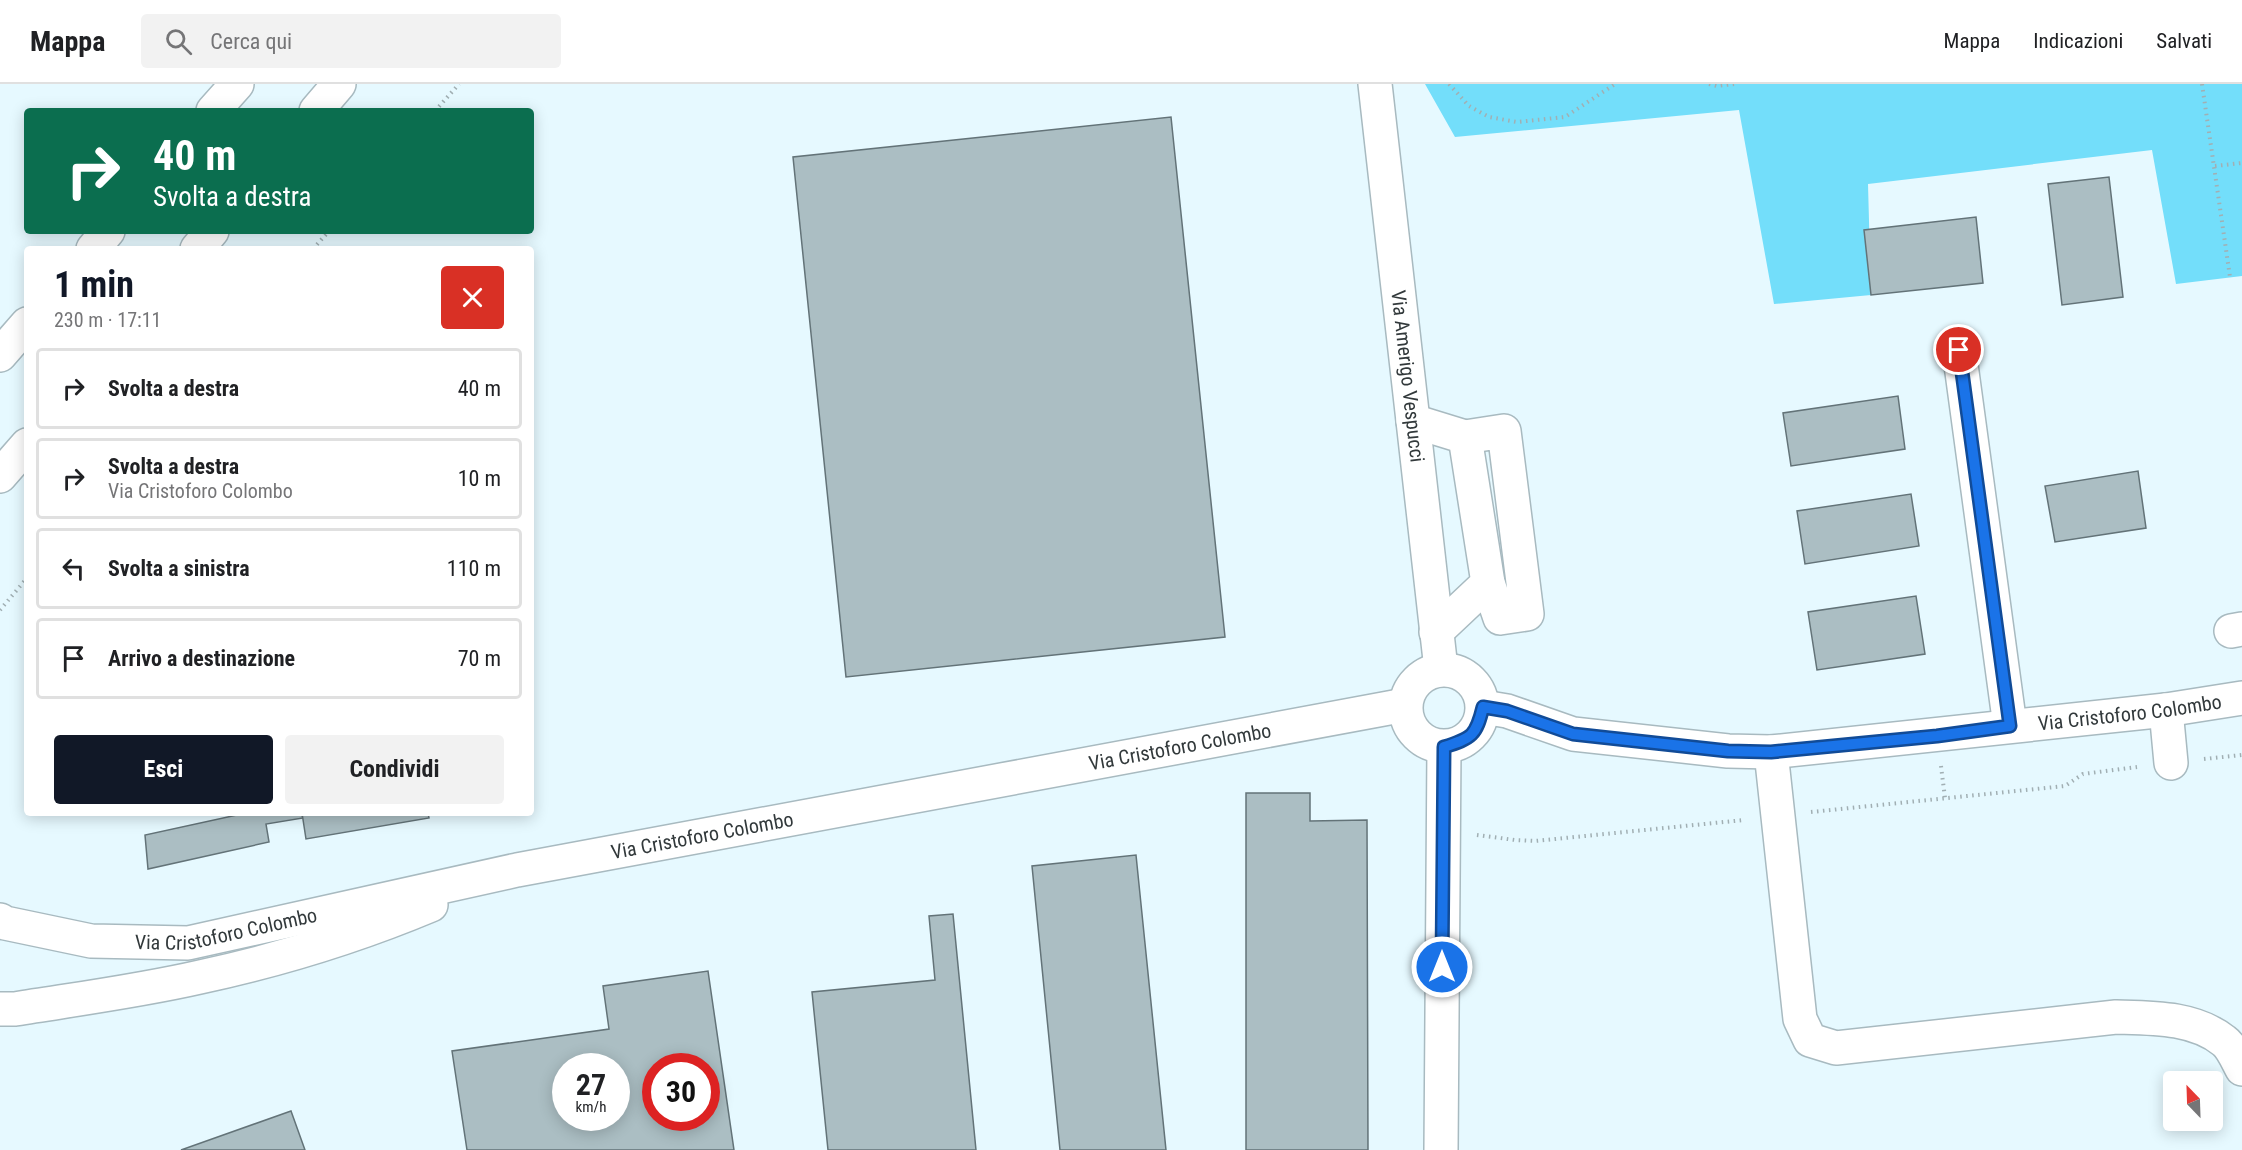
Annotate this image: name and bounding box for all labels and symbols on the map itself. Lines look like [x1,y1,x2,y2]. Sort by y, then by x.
street label: Via Amerigo Vespucci [1386,289,1430,464]
pin [1933,324,1984,375]
street label: Via Cristoforo Colombo [2037,689,2223,736]
street label: Via Cristoforo Colombo [1087,718,1273,776]
street label: Via Cristoforo Colombo [609,807,795,864]
street label: Via Cristoforo Colombo [135,903,319,955]
position arrow [1410,935,1474,999]
speed limit sign: 30 [642,1053,720,1131]
north arrow [2163,1071,2223,1131]

